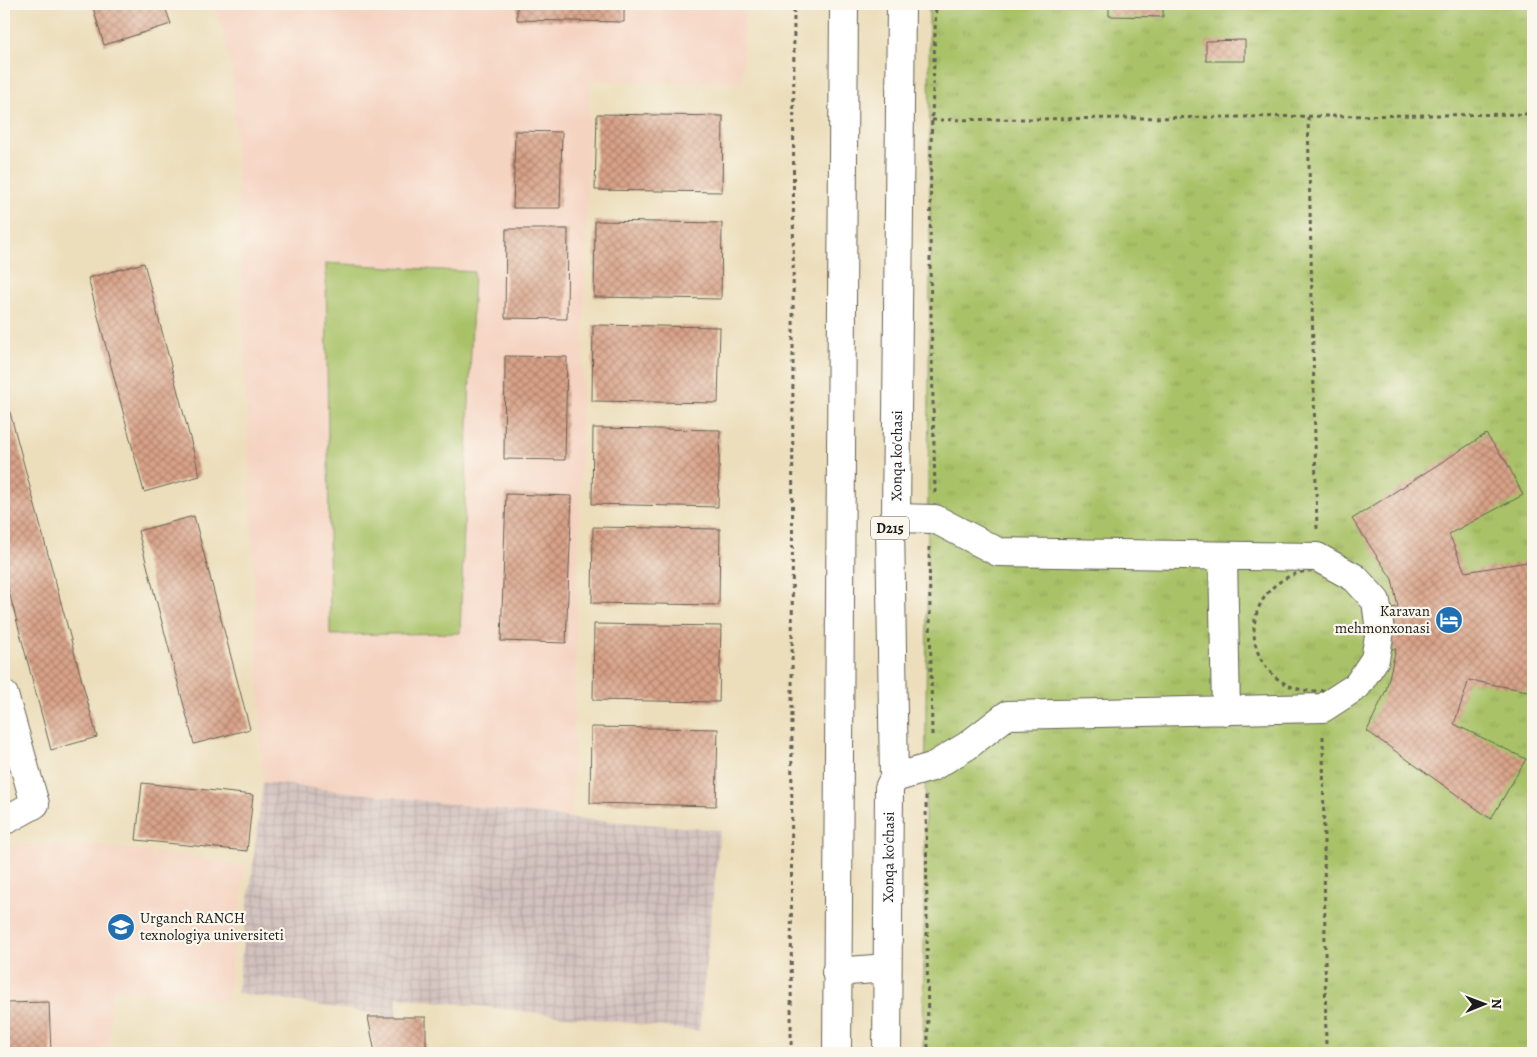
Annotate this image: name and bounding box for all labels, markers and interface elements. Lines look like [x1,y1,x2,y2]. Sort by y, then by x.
street label: Xonqa ko'chasi [886,410,907,501]
road number: D215 [871,516,909,540]
place label: Karavan mehmonxonasi [1335,601,1430,638]
hotel icon: Karavan mehmonxonasi [1434,605,1464,635]
street label: Xonqa ko'chasi [878,811,899,903]
place label: Urganch RANCH texnologiya universiteti [140,908,284,945]
school or university icon: Urganch RANCH texnologiya universiteti [106,912,136,942]
north arrow [1460,980,1510,1030]
text: N [1487,999,1506,1009]

